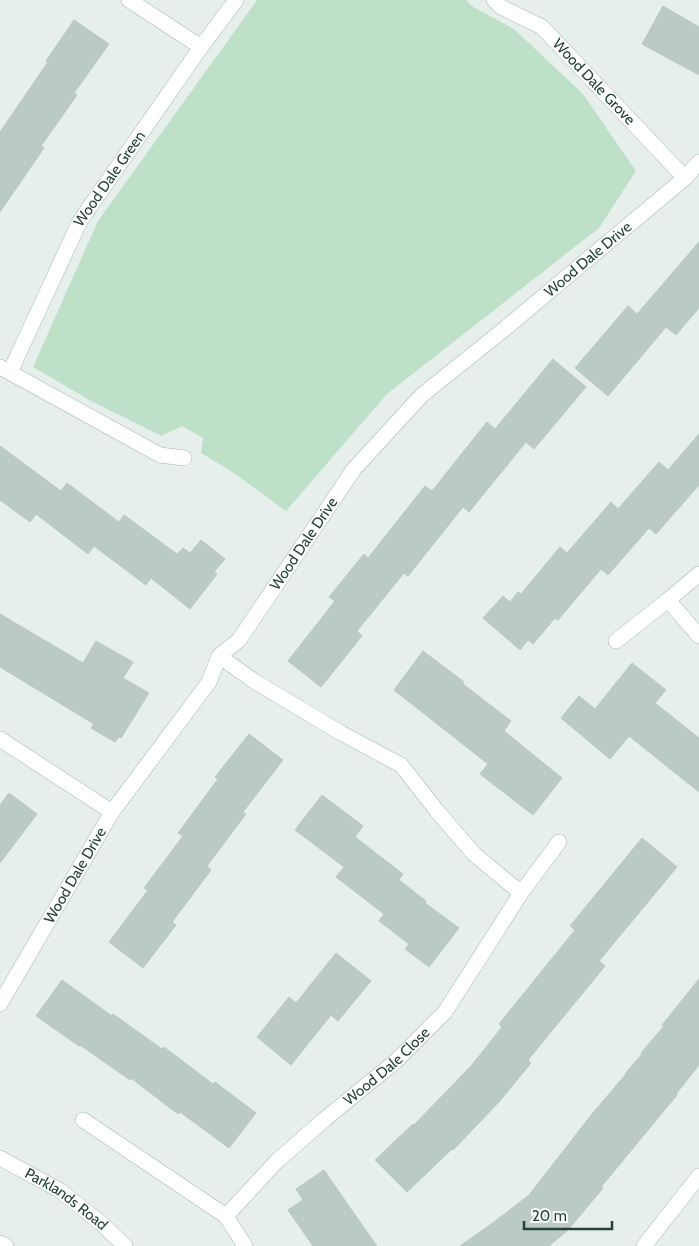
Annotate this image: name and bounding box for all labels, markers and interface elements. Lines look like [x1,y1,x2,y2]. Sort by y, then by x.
street label: Wood Dale Grove [549,35,639,129]
street label: Wood Dale Green [70,127,149,230]
street label: Wood Dale Drive [541,217,635,301]
street label: Wood Dale Drive [266,494,342,594]
street label: Wood Dale Drive [40,824,110,926]
street label: Wood Dale Close [340,1023,434,1109]
street label: Parklands Road [22,1164,111,1234]
scale bar [524,1198,612,1230]
text: 20 m [532,1207,567,1225]

